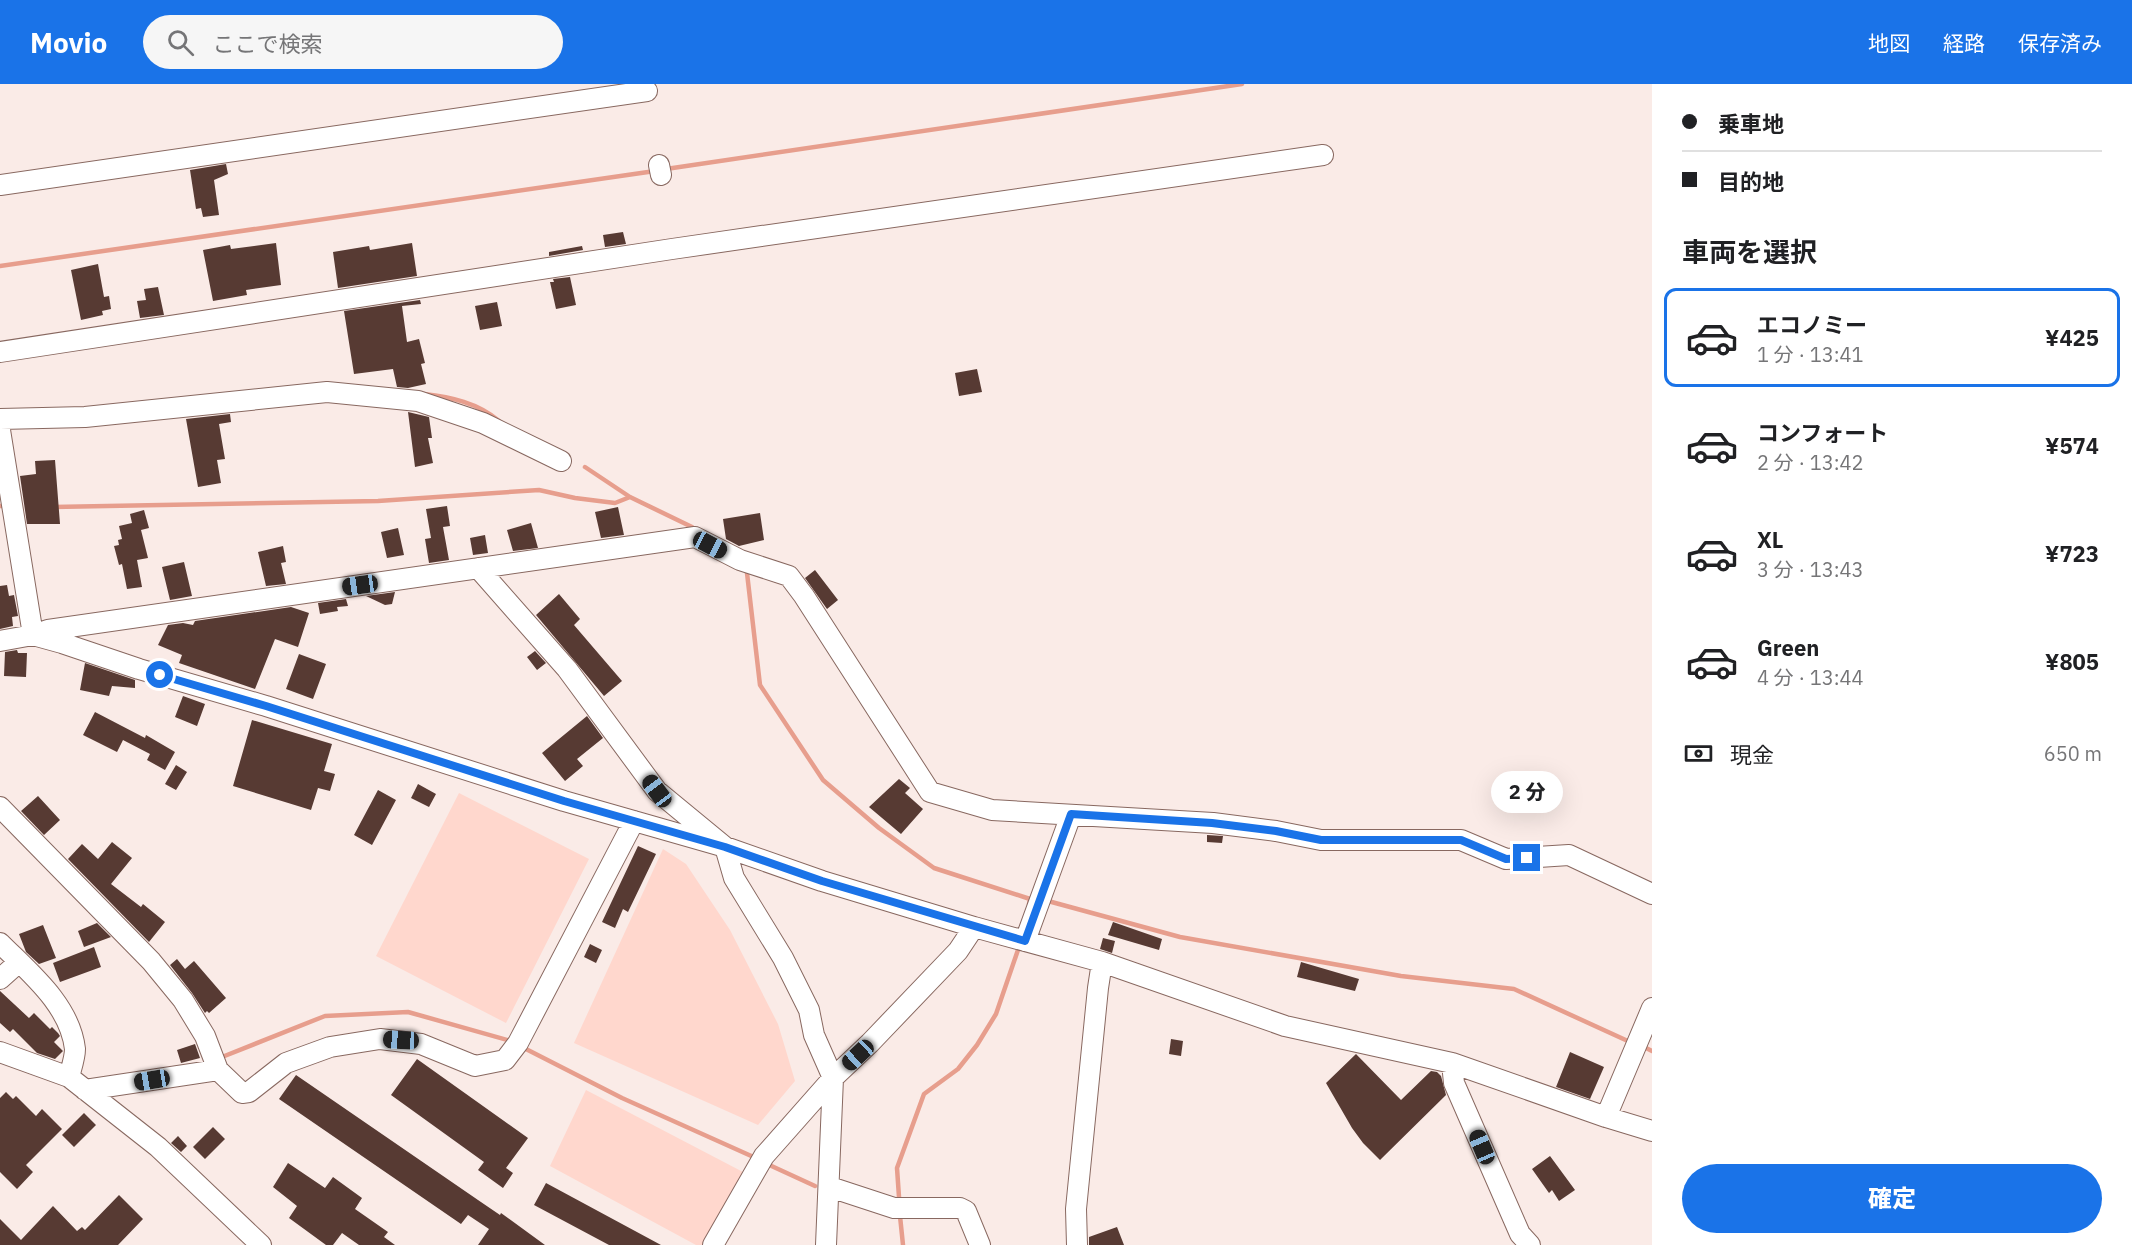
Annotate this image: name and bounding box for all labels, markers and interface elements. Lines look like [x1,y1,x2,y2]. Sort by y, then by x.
search box [143,15,563,69]
text: Movio [30,24,107,61]
icon: search [164,26,197,59]
text: ここで検索 [212,29,322,58]
text: 地図 [1868,29,1910,57]
text: 経路 [1943,29,1985,57]
text: 保存済み [2018,29,2102,57]
text: 乗車地 [1718,109,1784,138]
text: 目的地 [1718,167,1784,196]
text: 車両を選択 [1682,234,1817,269]
text: エコノミー [1757,310,1867,339]
icon: car [1685,311,1739,365]
text: ¥425 [2045,323,2099,352]
text: 1 分 · 13:41 [1757,341,1864,368]
text: コンフォート [1757,418,1888,447]
icon: car [1685,419,1739,473]
text: ¥574 [2045,431,2099,460]
text: 2 分 · 13:42 [1757,449,1864,476]
text: XL [1757,525,1783,554]
icon: car [1685,527,1739,581]
car [690,529,730,561]
text: ¥723 [2045,539,2099,568]
text: 3 分 · 13:43 [1757,556,1864,583]
car [341,574,379,596]
text: Green [1757,633,1819,662]
icon: car [1685,635,1739,689]
text: ¥805 [2045,647,2099,676]
route start [146,661,173,688]
text: 4 分 · 13:44 [1757,664,1864,691]
icon: cash [1682,737,1715,770]
text: 現金 [1730,740,1774,769]
text: 650 m [2044,740,2102,767]
car [639,771,675,811]
callout: 2 分 [1491,771,1563,813]
text: 2 分 [1509,778,1545,805]
route end [1513,844,1540,871]
car [383,1030,419,1050]
car [839,1036,877,1074]
car [133,1068,171,1092]
car [1467,1127,1497,1167]
button: 確定 [1682,1164,2102,1233]

